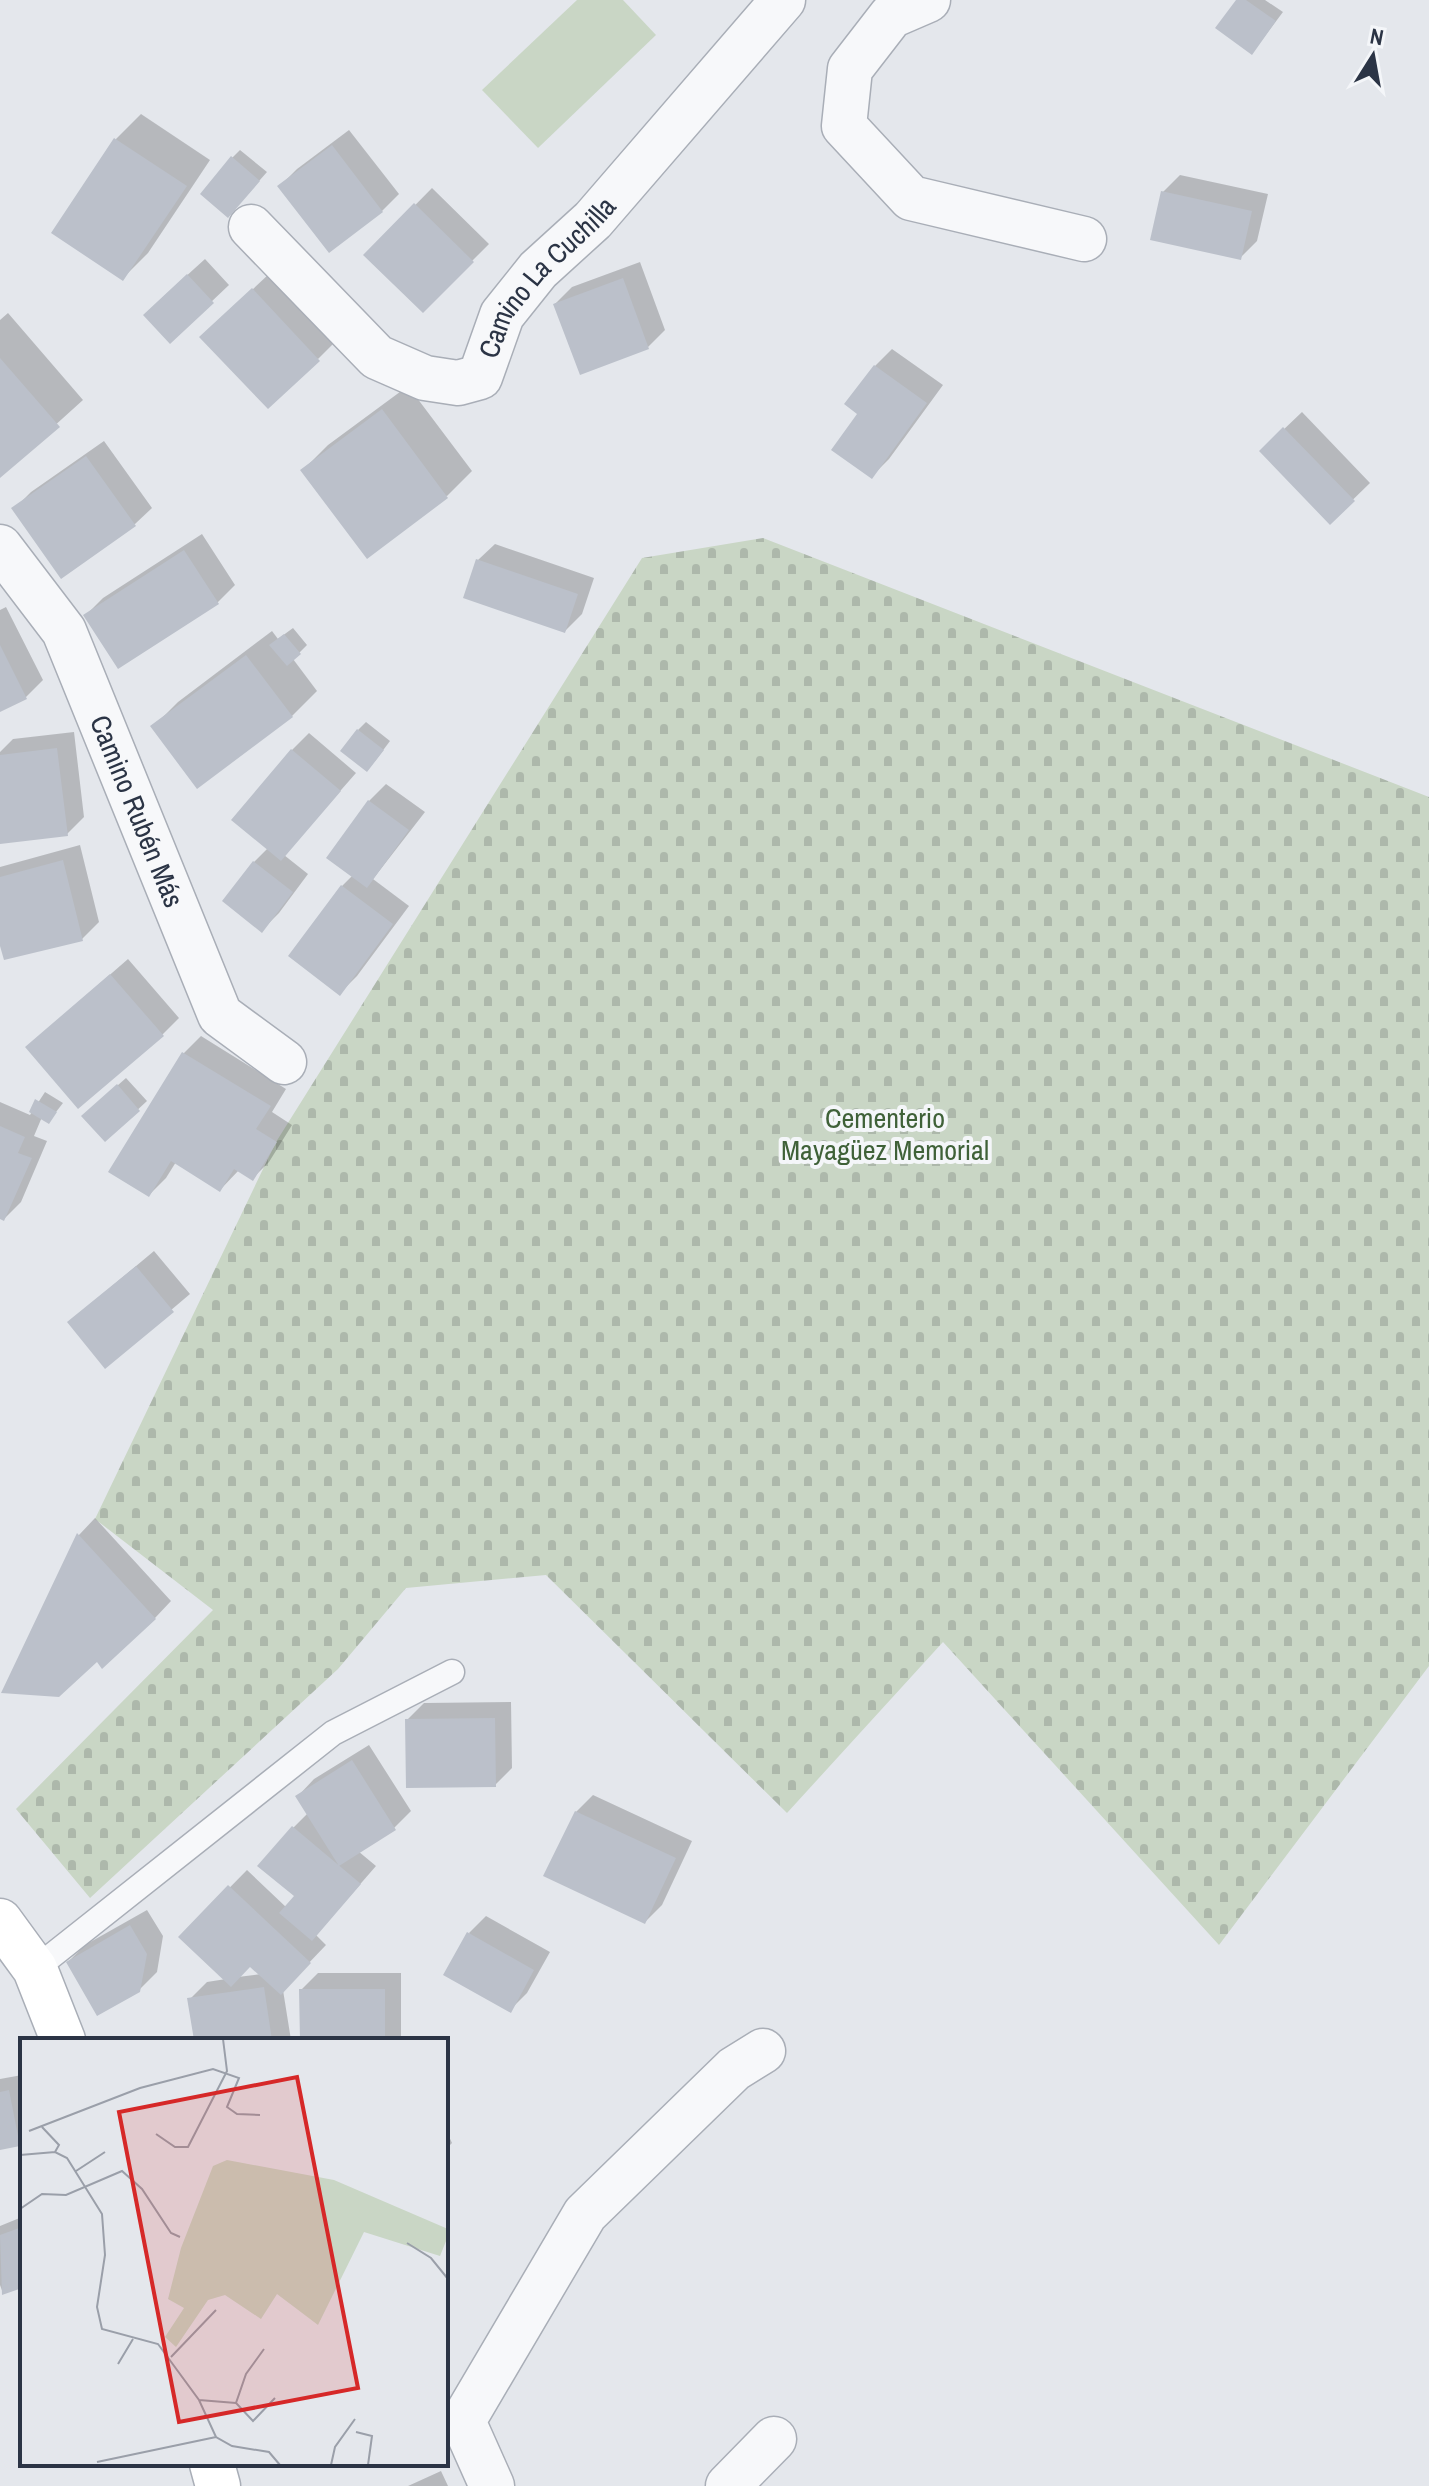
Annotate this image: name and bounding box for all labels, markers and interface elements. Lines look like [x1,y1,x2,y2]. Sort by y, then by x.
north arrow [1333,16,1413,96]
text: N [1368,20,1386,52]
street label: Camino La Cuchilla [469,188,624,363]
street label: Camino Rubén Más [81,709,193,913]
park label: Cementerio Mayagüez Memorial [781,1099,989,1169]
inset map [20,2038,448,2466]

